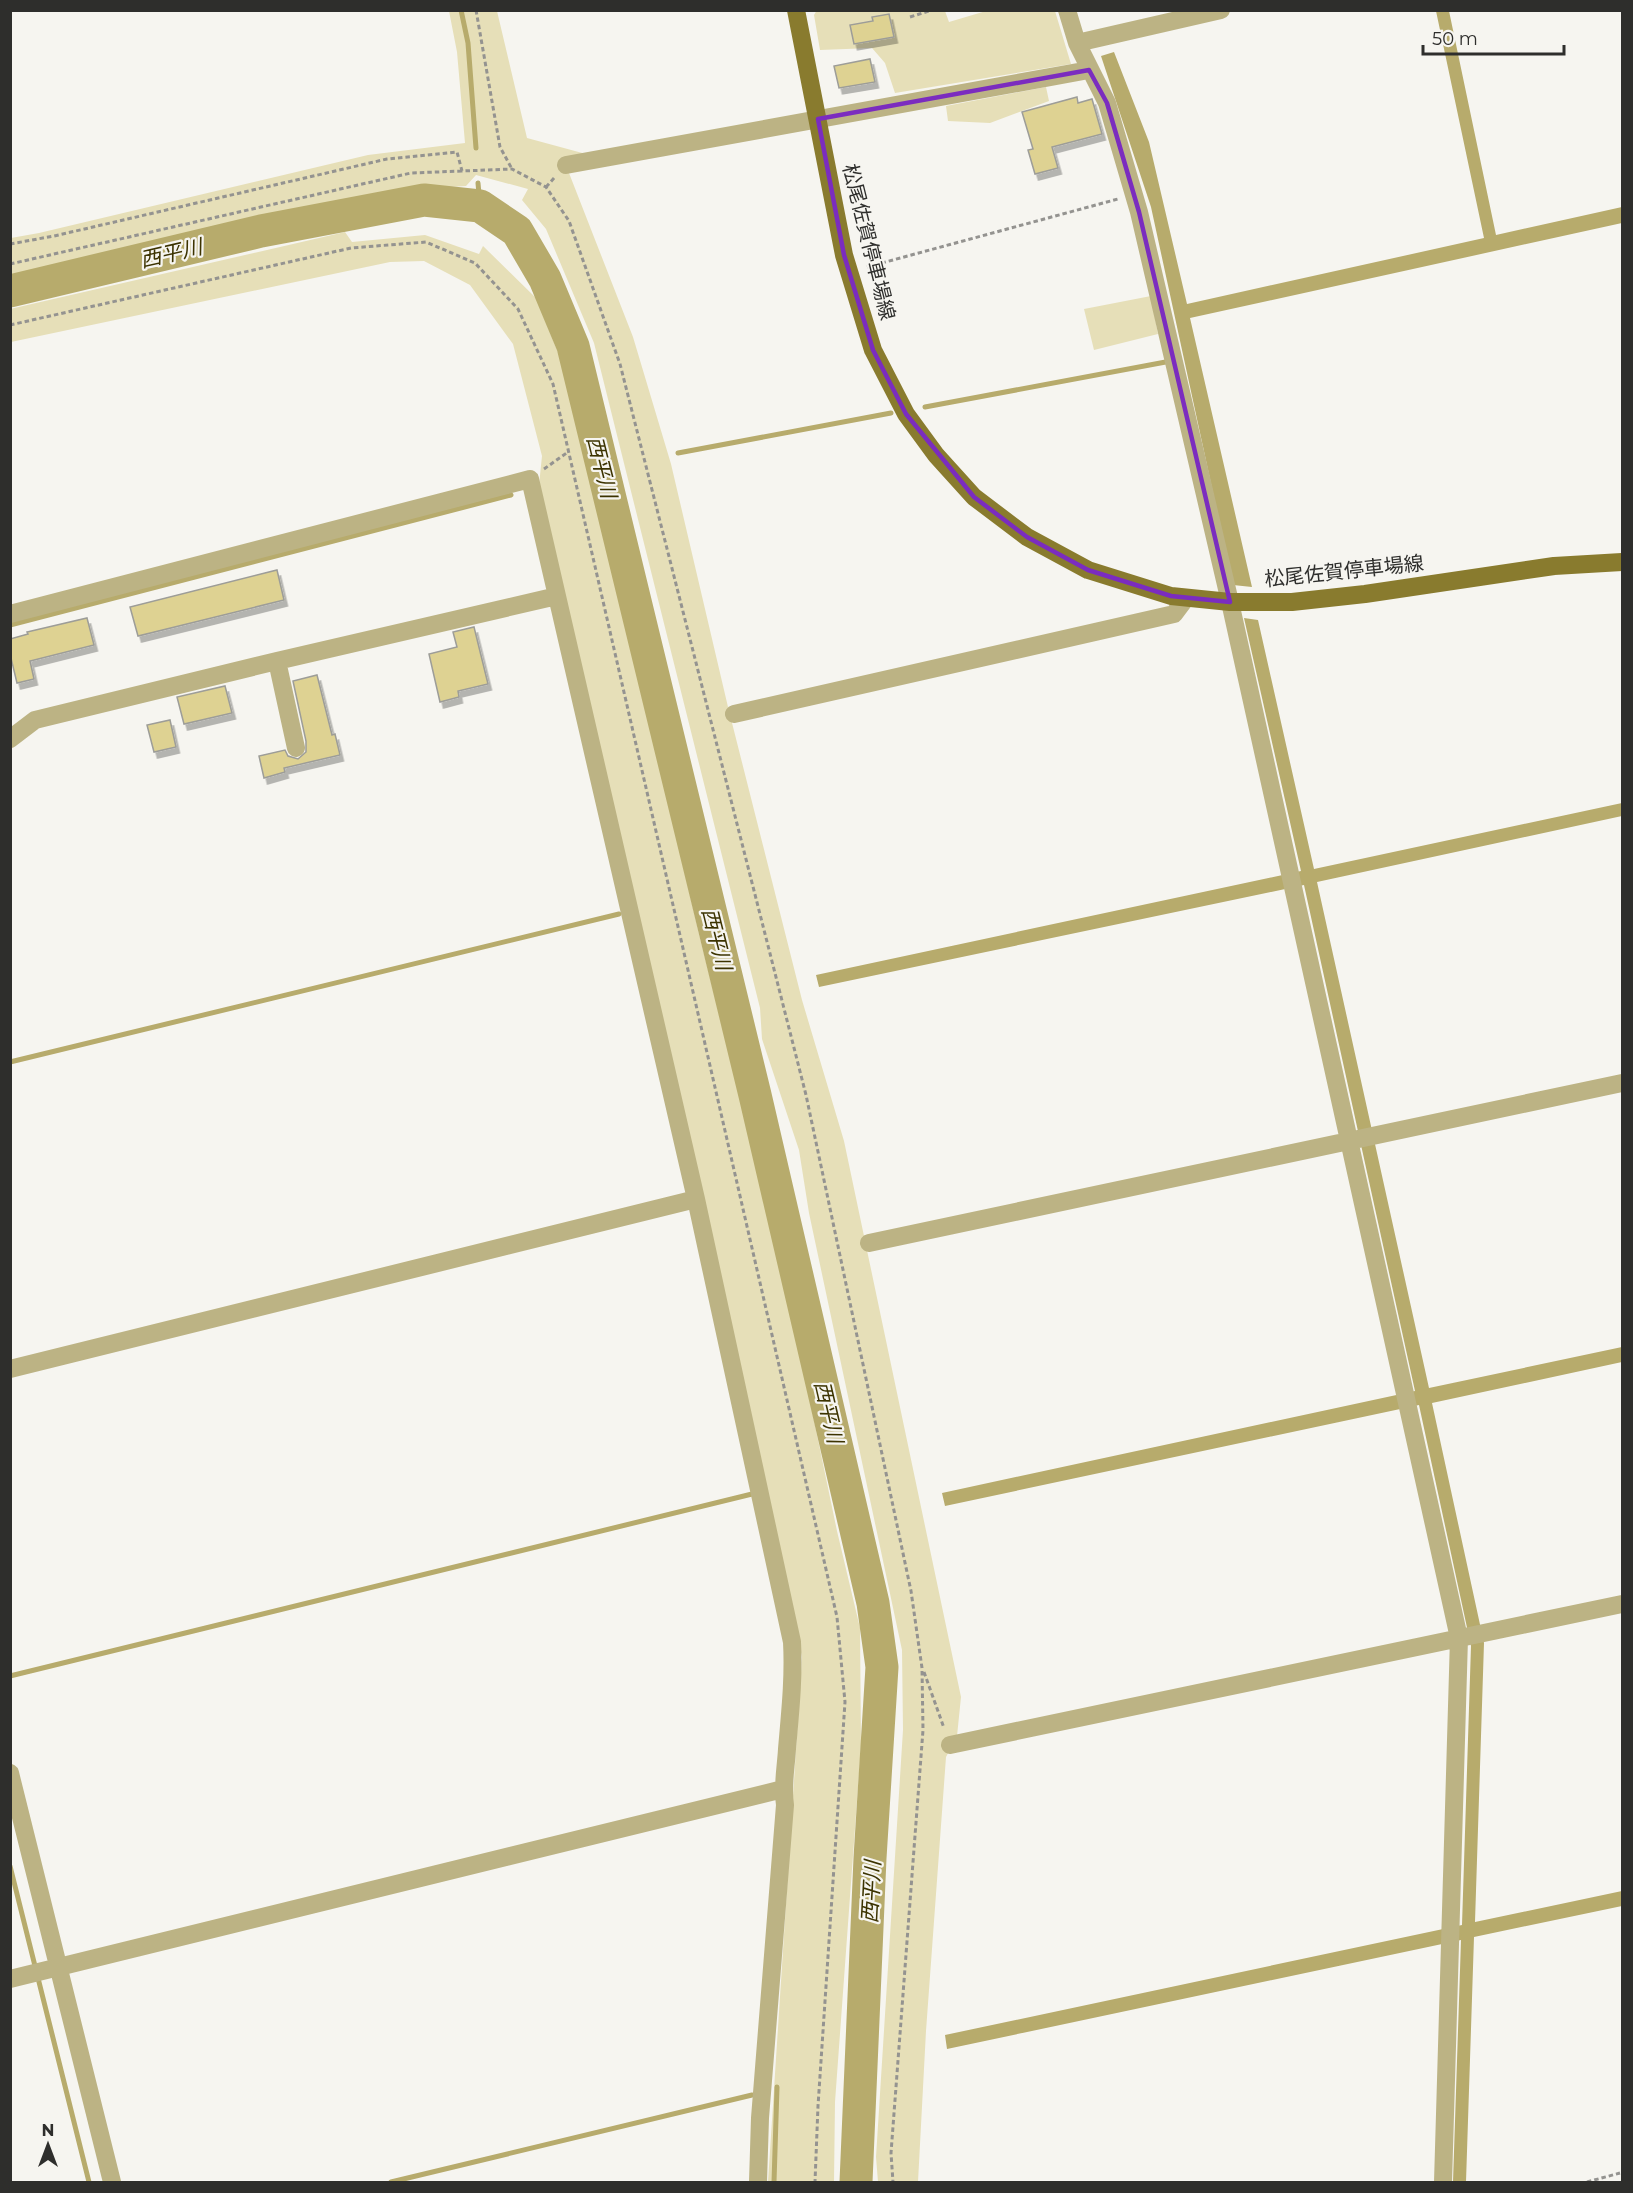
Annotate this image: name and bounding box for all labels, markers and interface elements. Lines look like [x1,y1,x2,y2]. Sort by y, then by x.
scale bar [1423,18,1564,56]
text: 50 m [1432,28,1478,50]
street label: 松尾佐賀停車場線 [838,161,900,323]
water label: 西平川 [137,233,206,272]
water label: 西平川 [582,433,622,503]
street label: 松尾佐賀停車場線 [1263,551,1425,591]
water label: 西平川 [697,905,737,975]
water label: 西平川 [810,1378,849,1447]
water label: 西平川 [857,1858,885,1924]
north arrow [18,2115,78,2175]
text: N [42,2121,54,2140]

